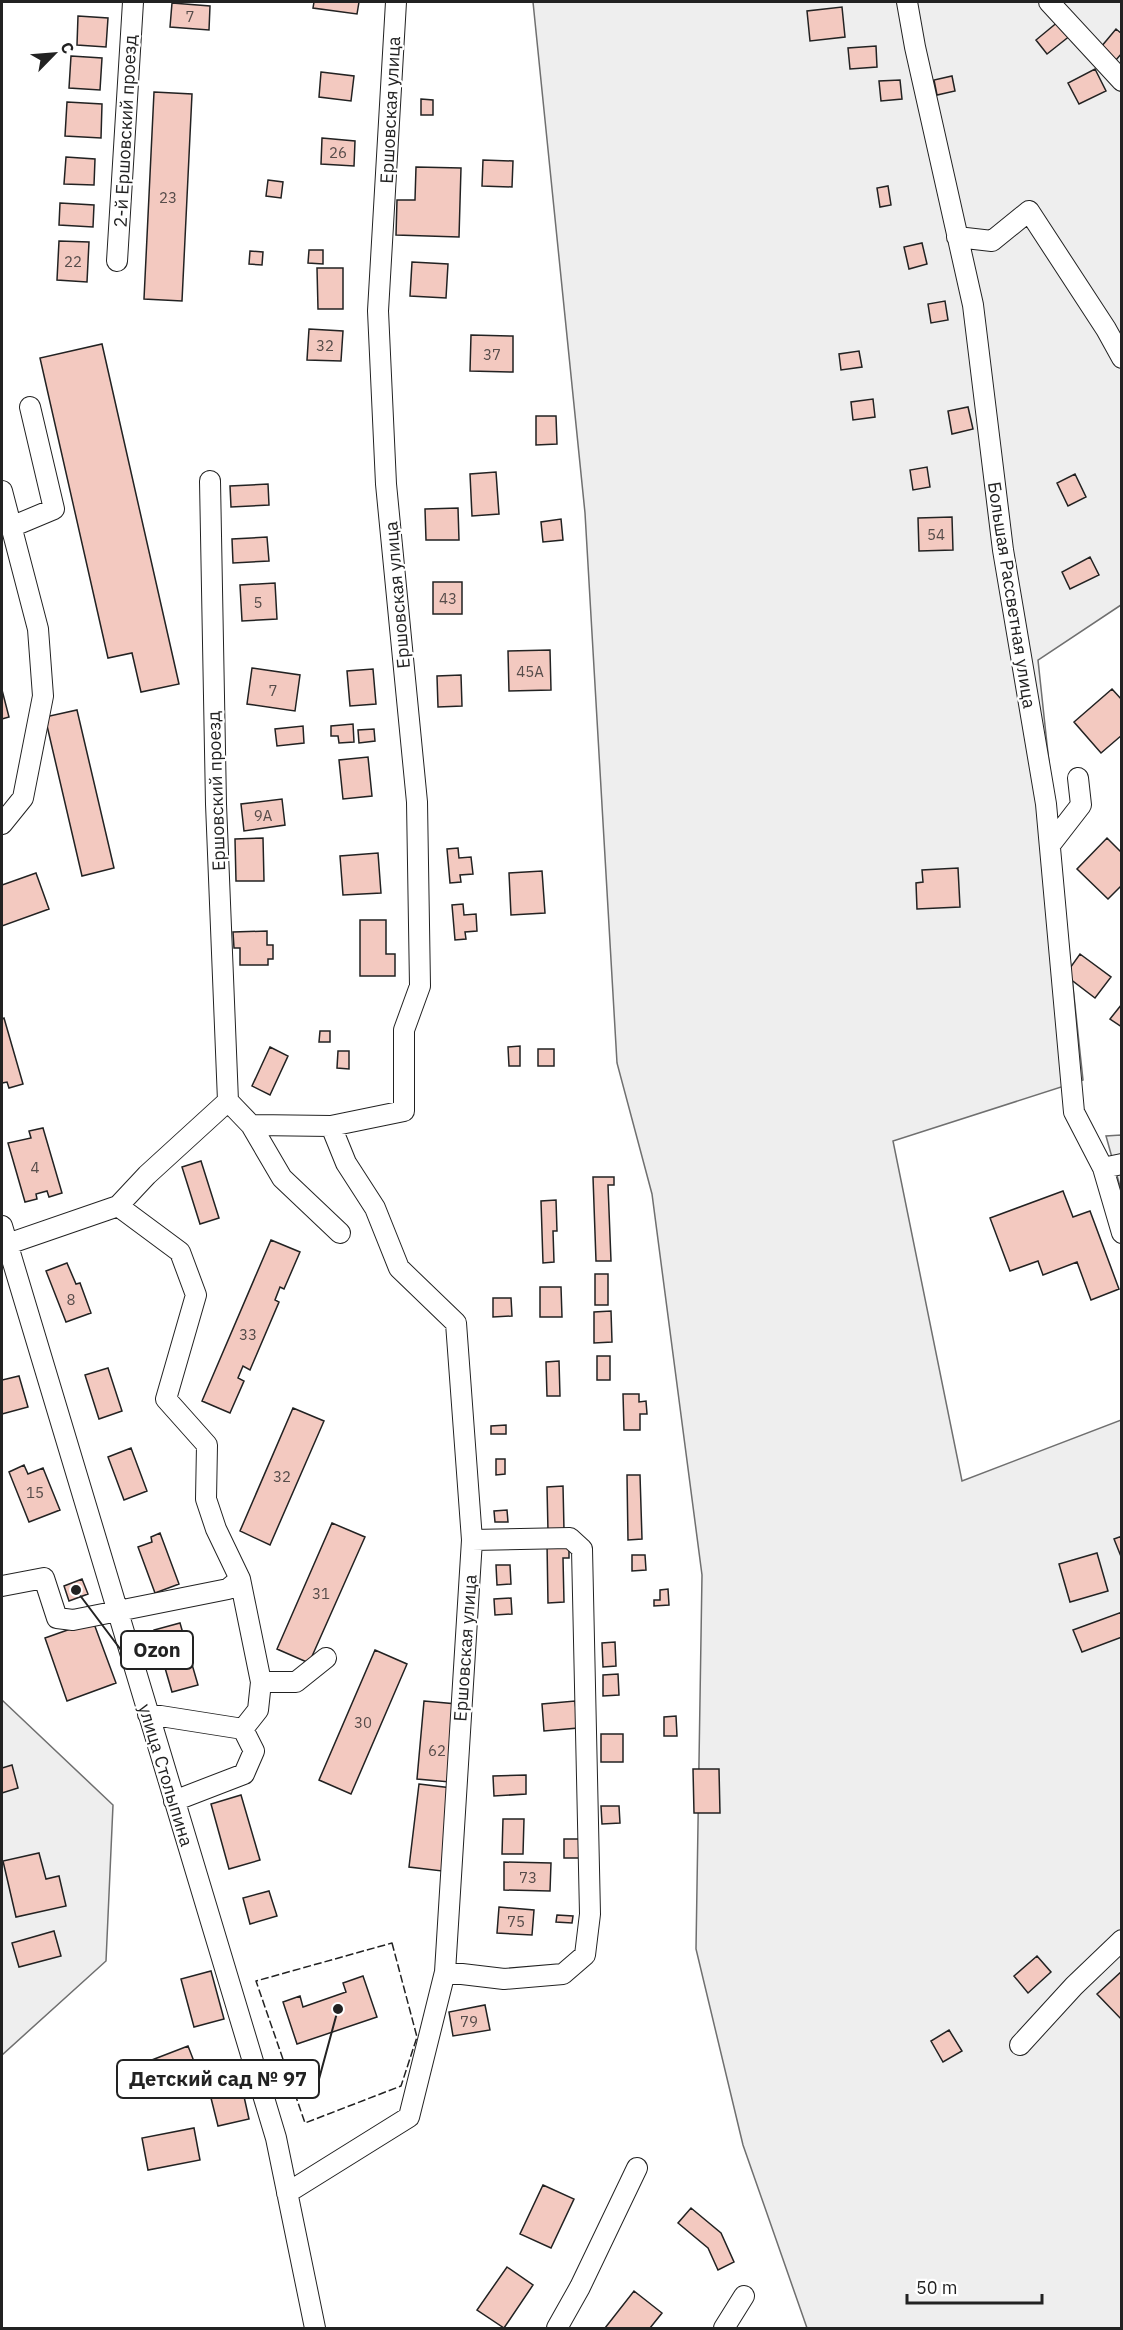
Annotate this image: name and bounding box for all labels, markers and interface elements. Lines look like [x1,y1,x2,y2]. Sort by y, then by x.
house number: 7 [185,7,195,26]
north arrow [24,24,84,84]
street label: 2-й Ершовский проезд [108,34,142,228]
street label: Ершовская улица [375,35,405,184]
text: С [56,39,79,57]
house number: 26 [329,143,347,162]
house number: 23 [159,188,177,207]
house number: 22 [64,252,82,271]
house number: 32 [316,336,334,355]
house number: 37 [483,345,501,364]
street label: Большая Рассветная улица [983,480,1041,710]
street label: Ершовская улица [379,520,415,669]
house number: 54 [927,525,945,544]
house number: 43 [439,589,457,608]
house number: 5 [253,593,263,612]
house number: 45А [516,662,544,681]
house number: 7 [268,681,278,700]
street label: Ершовский проезд [202,710,230,871]
house number: 9А [254,806,273,825]
house number: 4 [30,1158,40,1177]
house number: 8 [66,1290,76,1309]
house number: 33 [239,1325,257,1344]
house number: 32 [273,1467,291,1486]
house number: 15 [26,1483,44,1502]
street label: Ершовская улица [448,1573,482,1722]
house number: 31 [312,1584,330,1603]
callout: Ozon [121,1631,193,1669]
text: Ozon [133,1636,181,1663]
street label: улица Столыпина [133,1701,199,1849]
house number: 30 [354,1713,372,1732]
house number: 62 [428,1741,446,1760]
house number: 73 [519,1868,537,1887]
house number: 75 [507,1912,525,1931]
house number: 79 [460,2012,478,2031]
callout: Детский сад № 97 [117,2060,319,2098]
text: Детский сад № 97 [129,2065,307,2092]
scale bar [907,2267,1042,2305]
text: 50 m [916,2276,958,2299]

